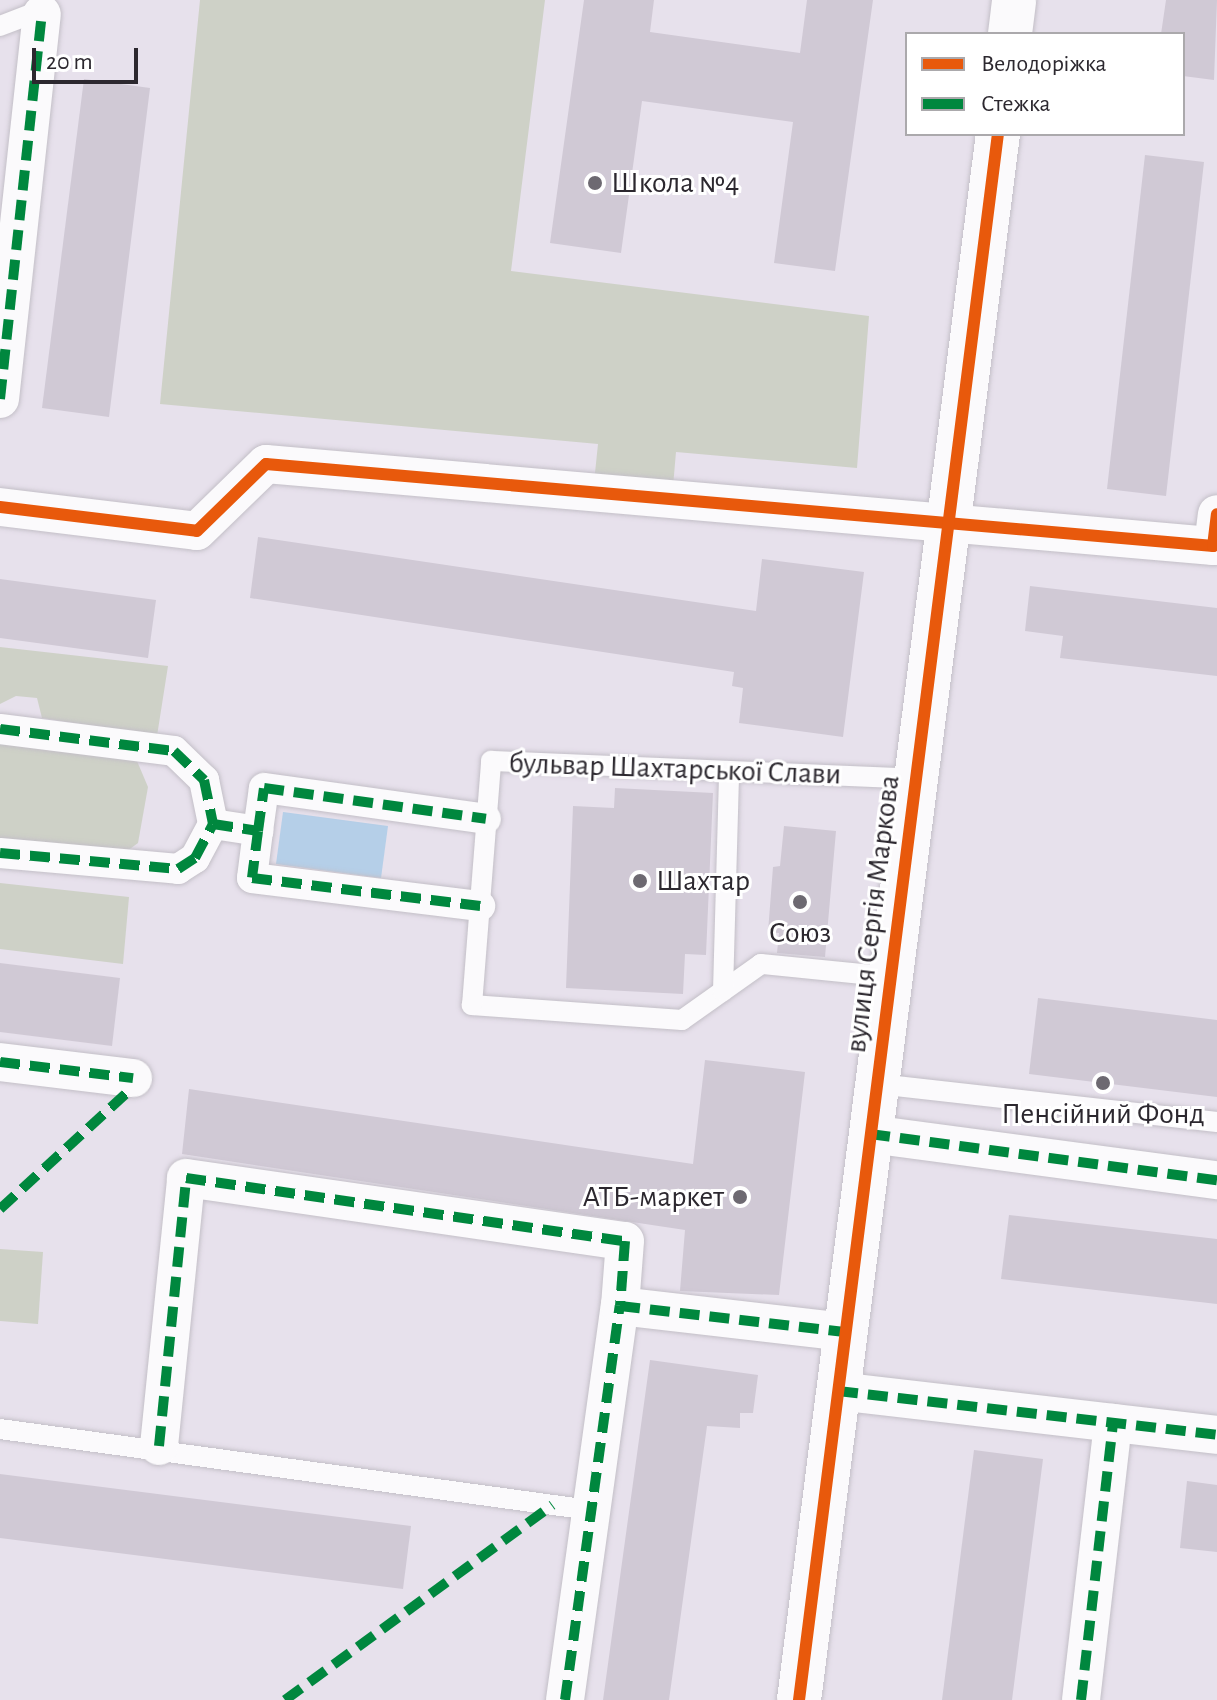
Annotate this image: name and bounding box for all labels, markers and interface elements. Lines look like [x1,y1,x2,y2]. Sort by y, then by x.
scale bar [36,32,142,82]
legend [905,32,1185,136]
text: 20 m [46,50,93,74]
text: Велодоріжка [981,52,1106,76]
text: Стежка [981,92,1050,116]
place label: Школа №4 [611,165,739,201]
marker: Школа №4 [586,174,604,192]
street label: бульвар Шахтарської Слави [508,745,842,793]
street label: вулиця Сергія Маркова [838,773,908,1055]
place label: Шахтар [656,863,750,899]
marker: Шахтар [631,872,649,890]
marker: Союз [791,893,809,911]
place label: Союз [769,915,831,951]
marker: Пенсійний Фонд [1094,1074,1112,1092]
place label: Пенсійний Фонд [1001,1096,1205,1132]
place label: АТБ-маркет [583,1179,724,1215]
marker: АТБ-маркет [731,1188,749,1206]

